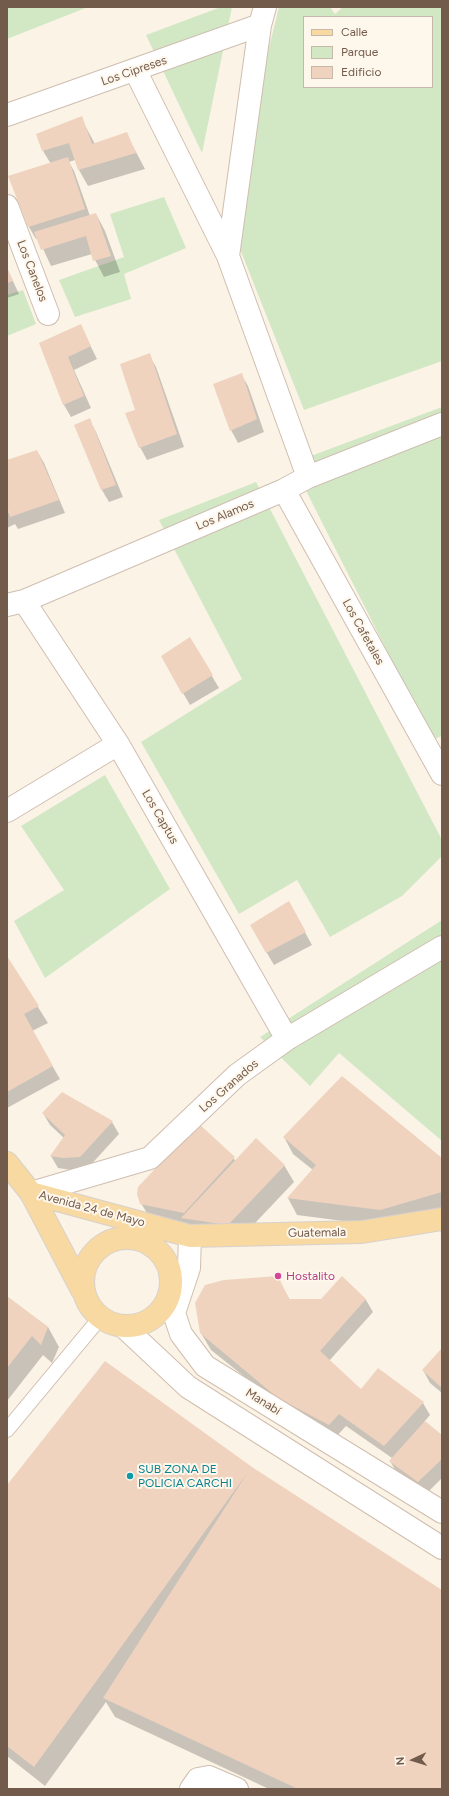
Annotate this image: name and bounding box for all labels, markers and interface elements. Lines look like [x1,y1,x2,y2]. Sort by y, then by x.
legend [303,16,433,88]
text: Calle [341,25,368,39]
text: Parque [341,45,378,59]
street label: Los Cipreses [99,53,169,89]
text: Edificio [341,65,381,79]
street label: Los Canelos [14,238,50,304]
street label: Los Alamos [194,496,256,534]
street label: Los Cafetales [339,597,387,667]
street label: Los Captus [139,787,181,847]
street label: Los Granados [197,1056,261,1116]
street label: Avenida 24 de Mayo [37,1188,147,1230]
street label: Guatemala [288,1225,346,1241]
place label: Hostalito [286,1269,335,1283]
marker: Hostalito [273,1271,283,1281]
street label: Manabí [243,1386,283,1418]
place label: SUB ZONA DE POLICIA CARCHI [138,1462,232,1490]
marker: SUB ZONA DE POLICIA CARCHI [125,1471,135,1481]
north arrow [393,1740,433,1780]
text: N [394,1756,407,1766]

